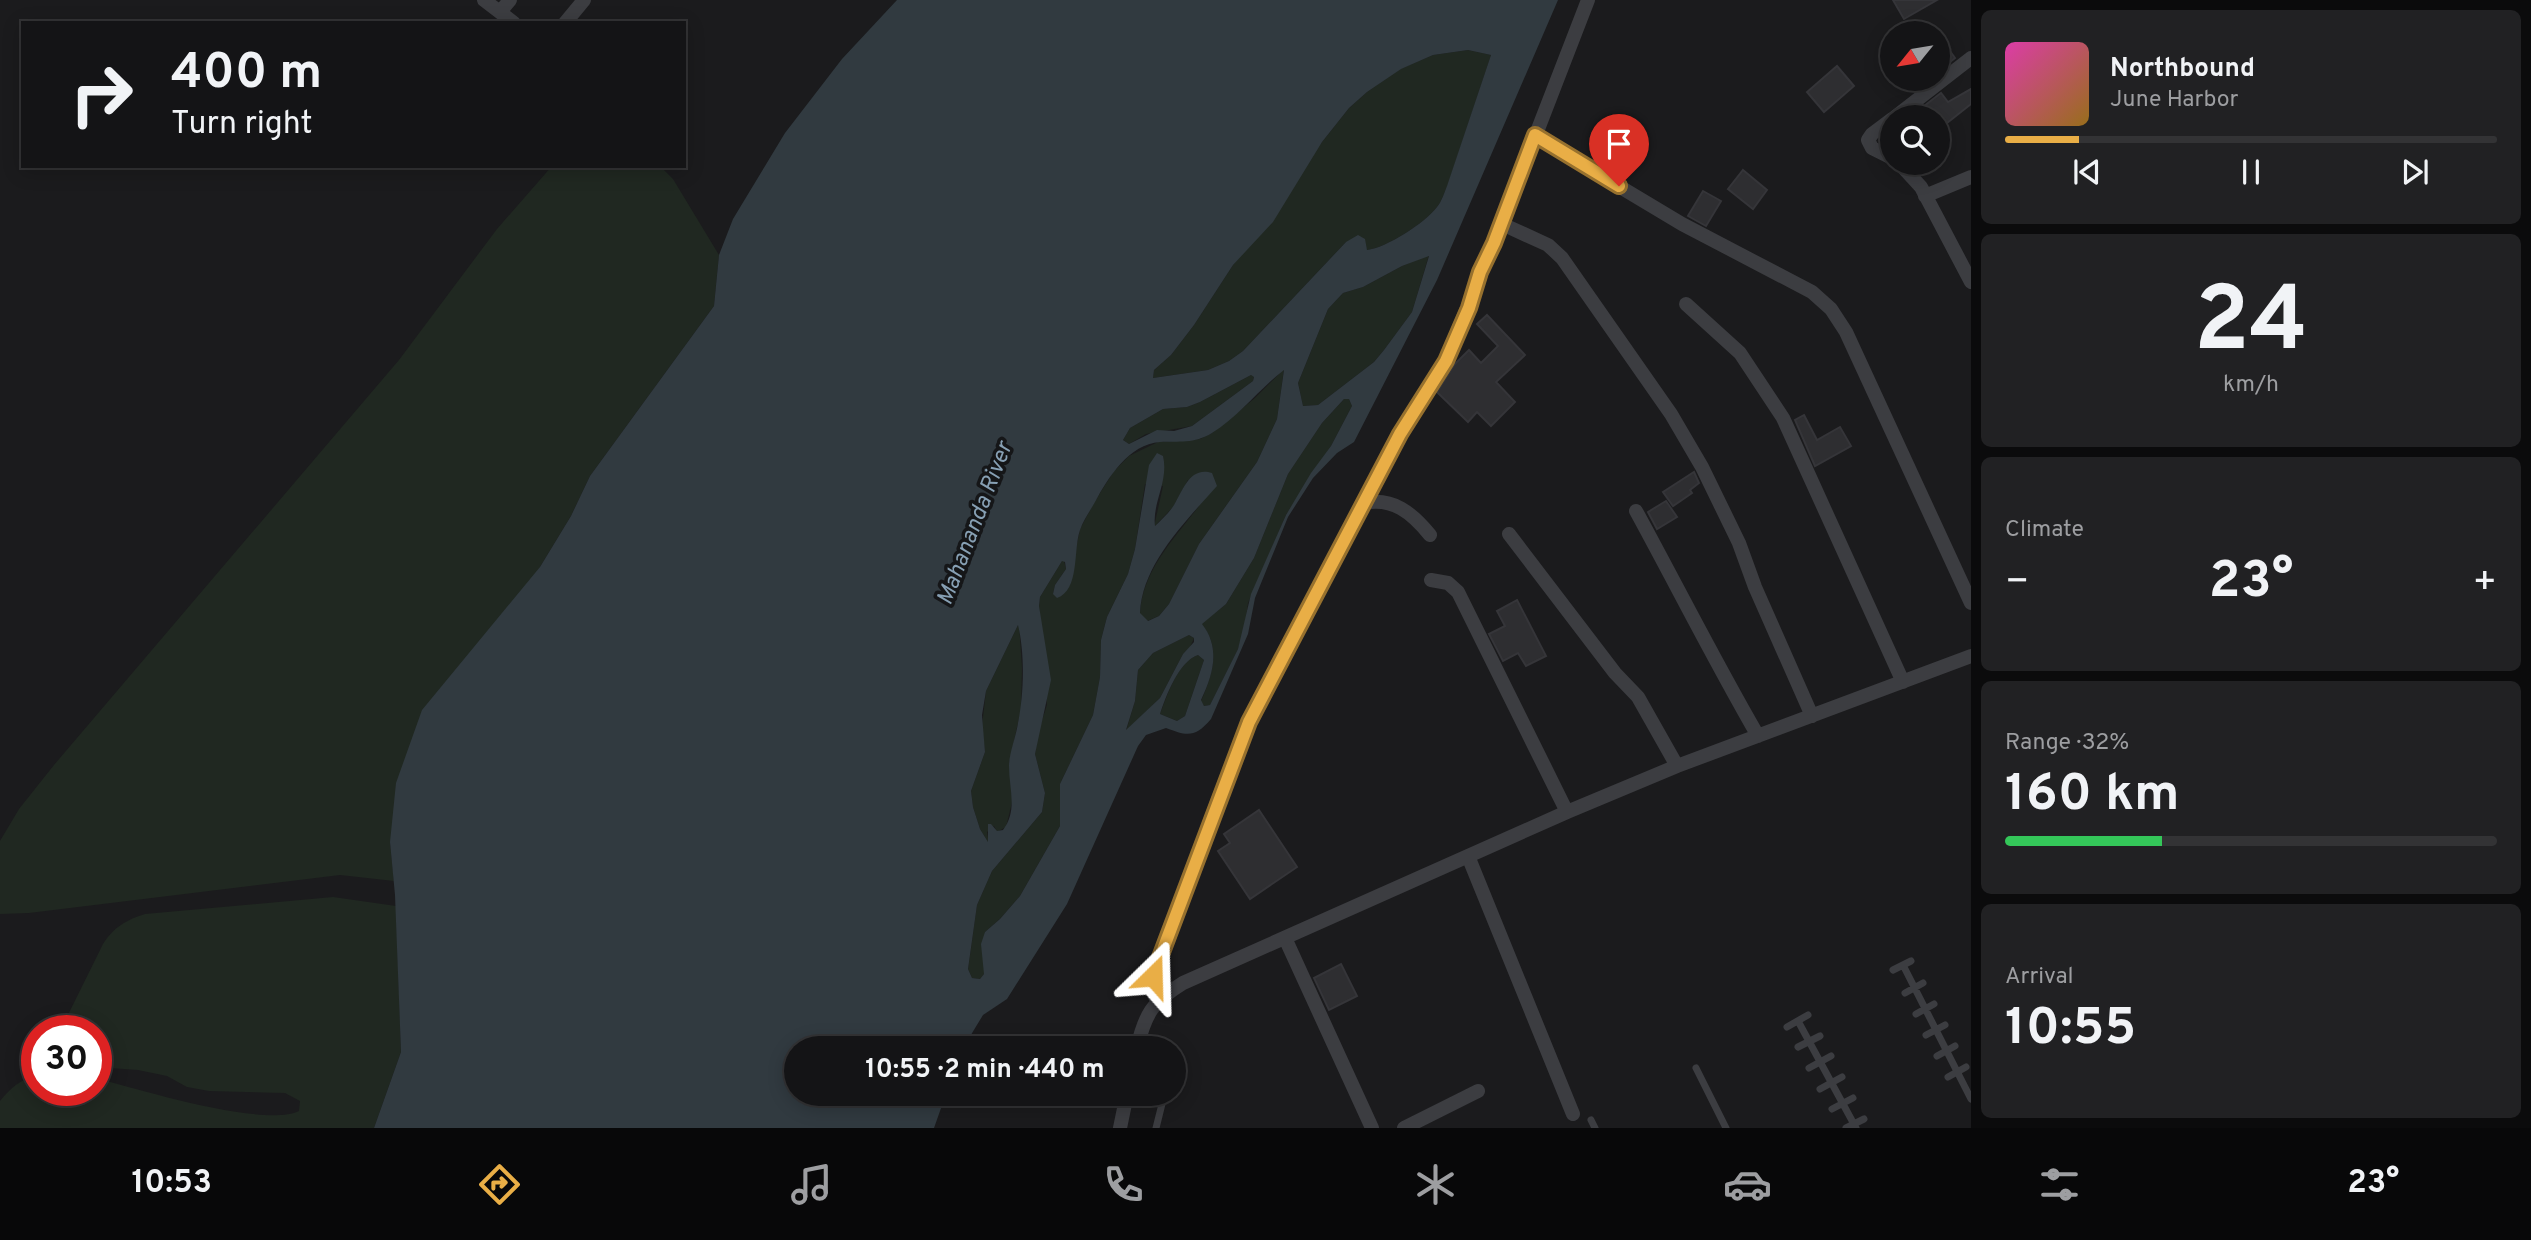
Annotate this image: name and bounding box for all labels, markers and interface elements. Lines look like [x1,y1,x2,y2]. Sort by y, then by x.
north arrow [1880,21,1950,91]
map controls [1880,21,1950,175]
text: 400 m [171,44,322,106]
icon: right [56,49,147,140]
text: Northbound [2110,53,2255,86]
text: June Harbor [2110,86,2238,115]
text: Turn right [171,105,313,145]
button: search [1880,105,1950,175]
pin [1589,114,1649,186]
icon: arrive [1600,125,1638,163]
icon: previous [2068,153,2106,191]
icon: pause [2232,153,2270,191]
icon: next [2396,153,2434,191]
text: 24 [2194,268,2308,383]
text: km/h [2223,371,2279,400]
water label: Mahananda River [932,436,1021,610]
text: Climate [2005,516,2084,545]
text: 23° [2209,550,2293,616]
text: − [2005,559,2030,608]
text: + [2472,559,2497,608]
text: Range · 32% [2005,729,2129,758]
text: 160 km [2005,763,2180,829]
position arrow [1116,939,1190,1013]
text: Arrival [2005,963,2074,992]
text: 10:55 [2005,997,2136,1063]
speed limit sign: 30 [21,1015,112,1106]
text: 10:55 · 2 min · 440 m [865,1054,1105,1087]
icon: directions [475,1160,524,1209]
icon: music [787,1160,836,1209]
icon: phone [1099,1160,1148,1209]
icon: climate [1411,1160,1460,1209]
icon: car [1723,1160,1772,1209]
icon: filters [2035,1160,2084,1209]
text: 10:53 [132,1164,212,1204]
text: 23° [2347,1164,2399,1204]

